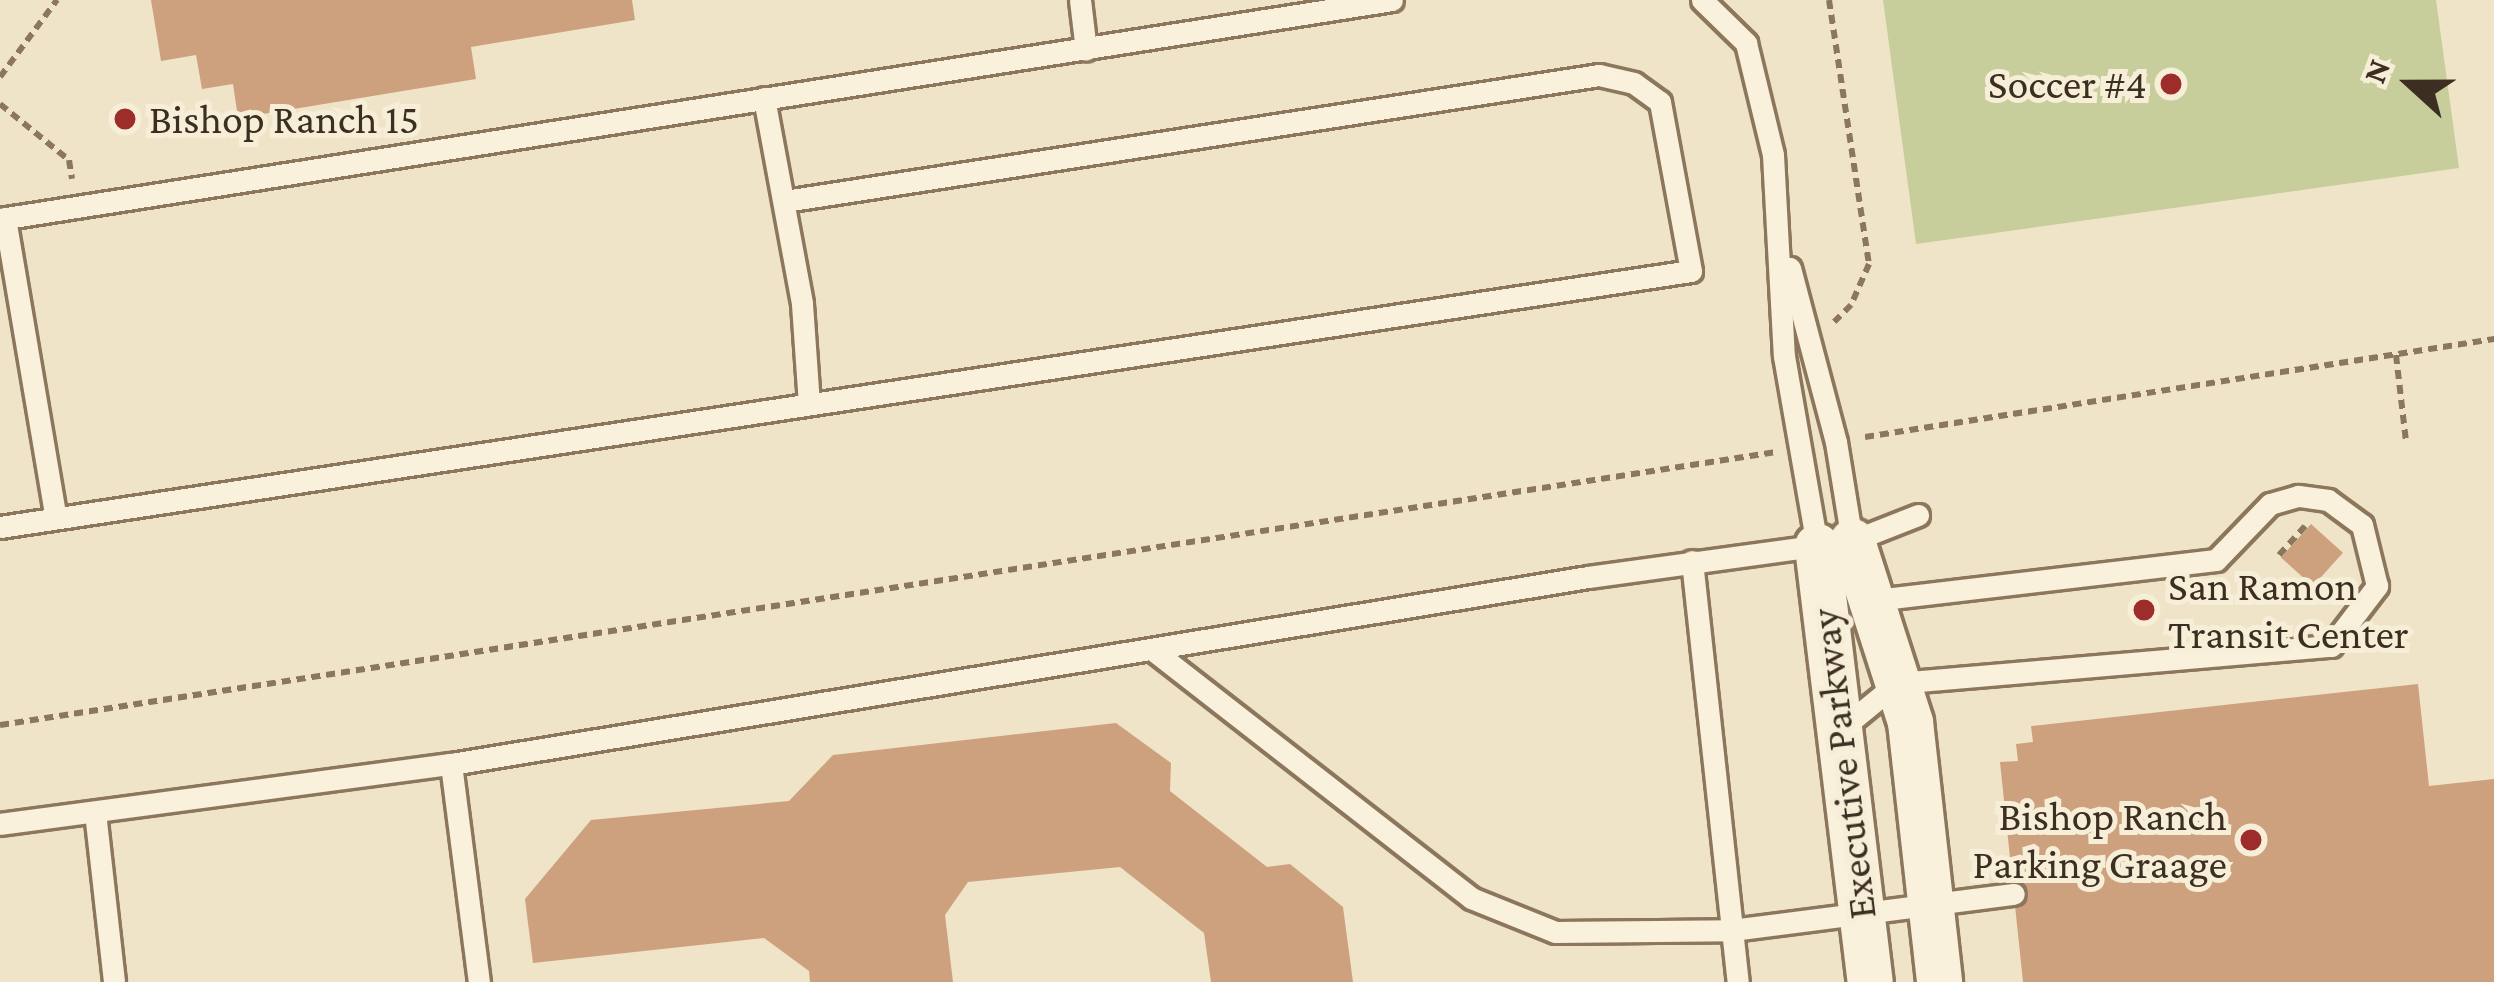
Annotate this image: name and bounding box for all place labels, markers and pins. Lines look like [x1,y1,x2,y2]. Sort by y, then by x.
place label: Soccer #4 [1988,59,2147,109]
marker: Soccer #4 [2158,71,2184,97]
place label: Bishop Ranch 15 [149,94,419,144]
marker: Bishop Ranch 15 [112,106,138,132]
place label: San Ramon Transit Center [2168,561,2409,660]
marker: San Ramon Transit Center [2131,597,2157,623]
place label: Bishop Ranch Parking Graage [1973,791,2227,890]
marker: Bishop Ranch Parking Graage [2238,827,2264,853]

